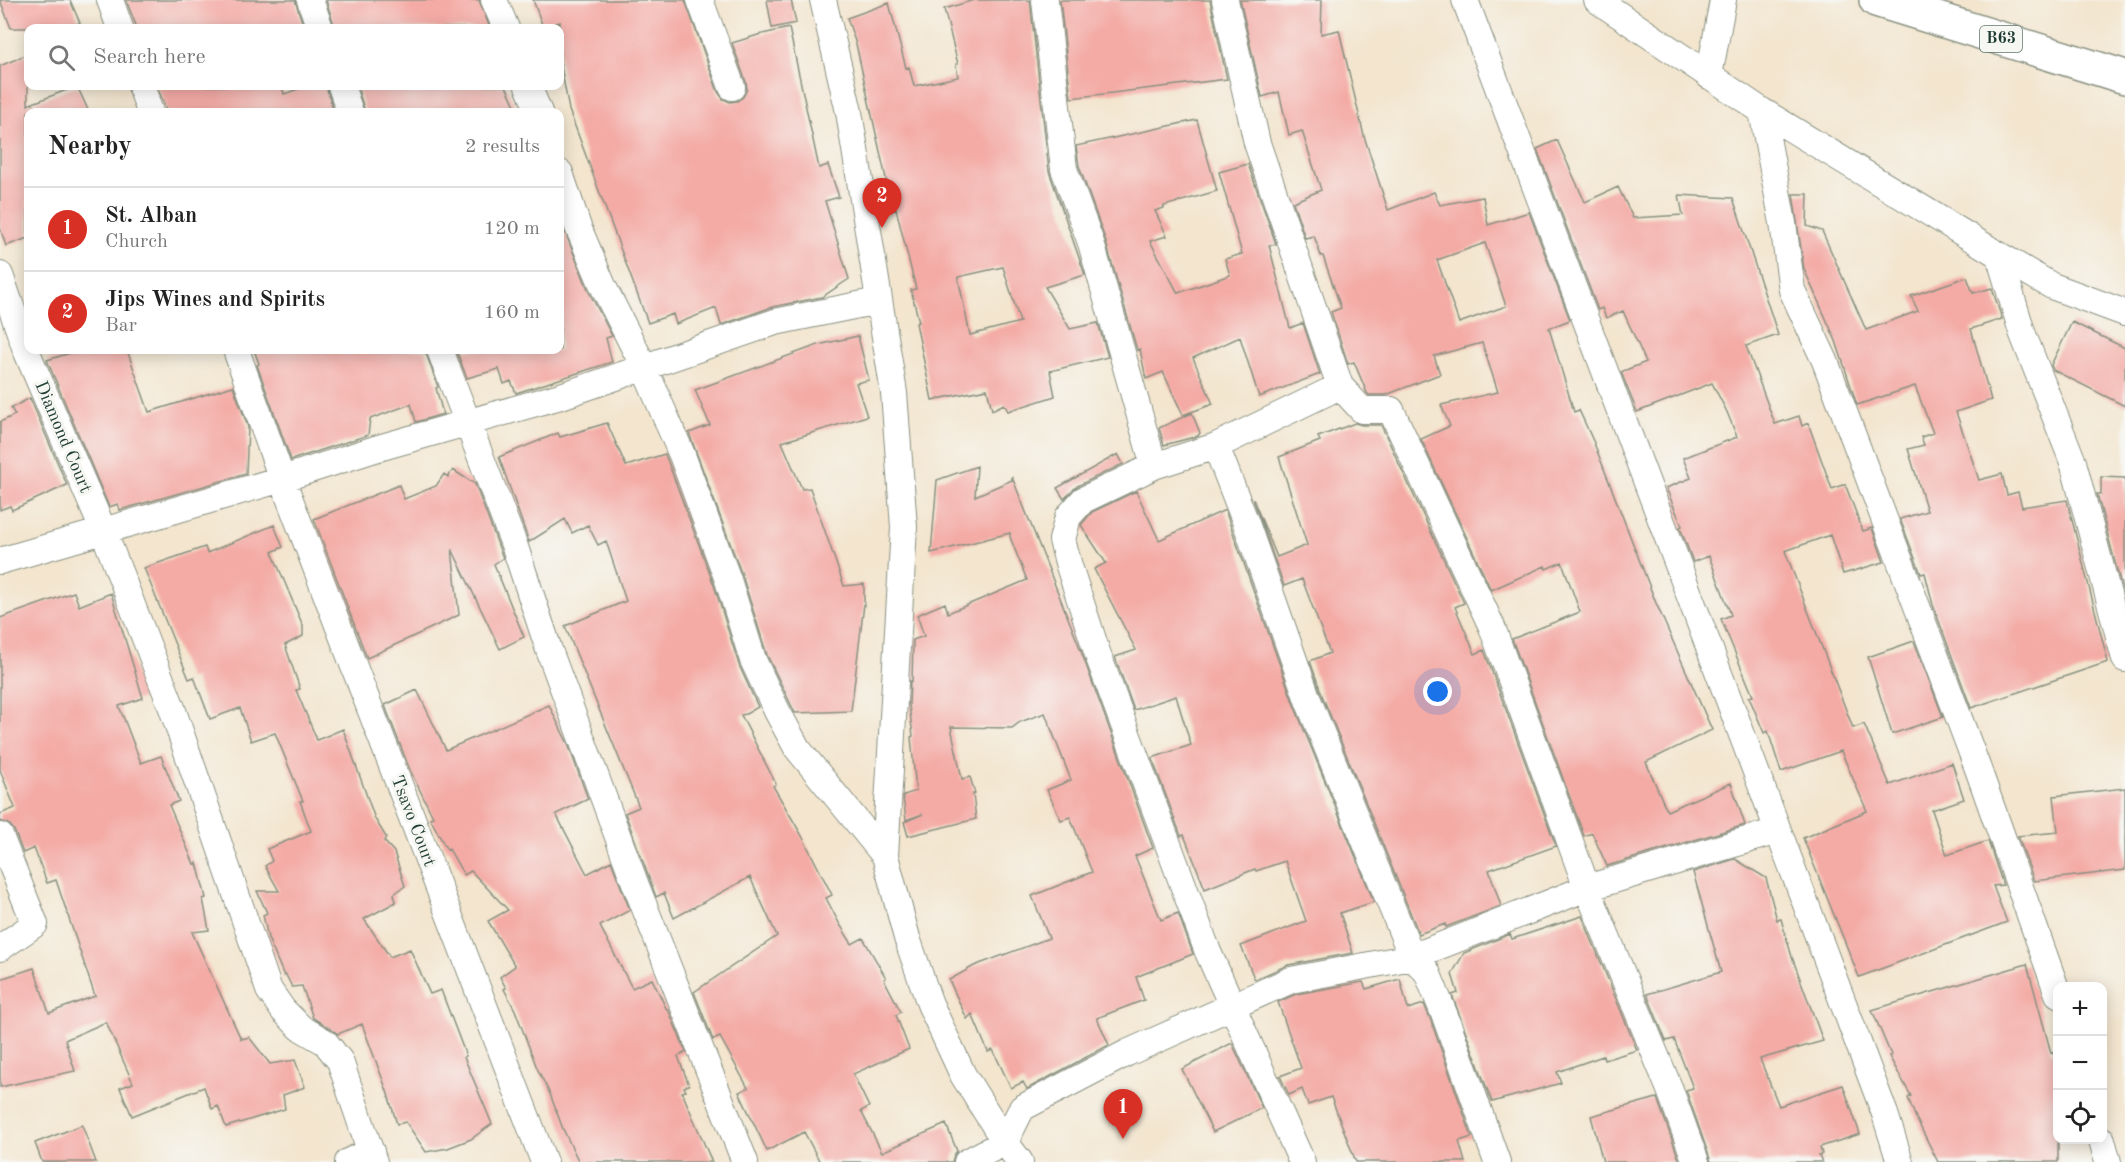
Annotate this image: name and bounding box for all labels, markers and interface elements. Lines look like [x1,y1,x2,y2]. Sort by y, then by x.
search box [24,24,564,90]
road number: B63 [1980,26,2022,52]
icon: search [45,41,78,74]
text: Search here [93,46,206,68]
text: Nearby [48,134,132,160]
text: 2 results [465,137,540,157]
pin: 2 [862,178,902,228]
text: St. Alban [105,205,197,227]
text: 1 [62,219,73,239]
text: 120 m [484,219,540,239]
text: Church [105,232,168,252]
text: Jips Wines and Spirits [105,289,325,311]
text: 2 [62,303,73,323]
text: 160 m [484,303,540,323]
text: Bar [105,316,137,336]
street label: Diamond Court [31,379,95,495]
your location [1423,677,1452,706]
street label: Tsavo Court [387,773,439,869]
map controls [2053,982,2107,1144]
button: + [2053,982,2107,1036]
button: − [2053,1036,2107,1090]
pin: 1 [1104,1090,1142,1139]
button: locate [2053,1090,2107,1144]

